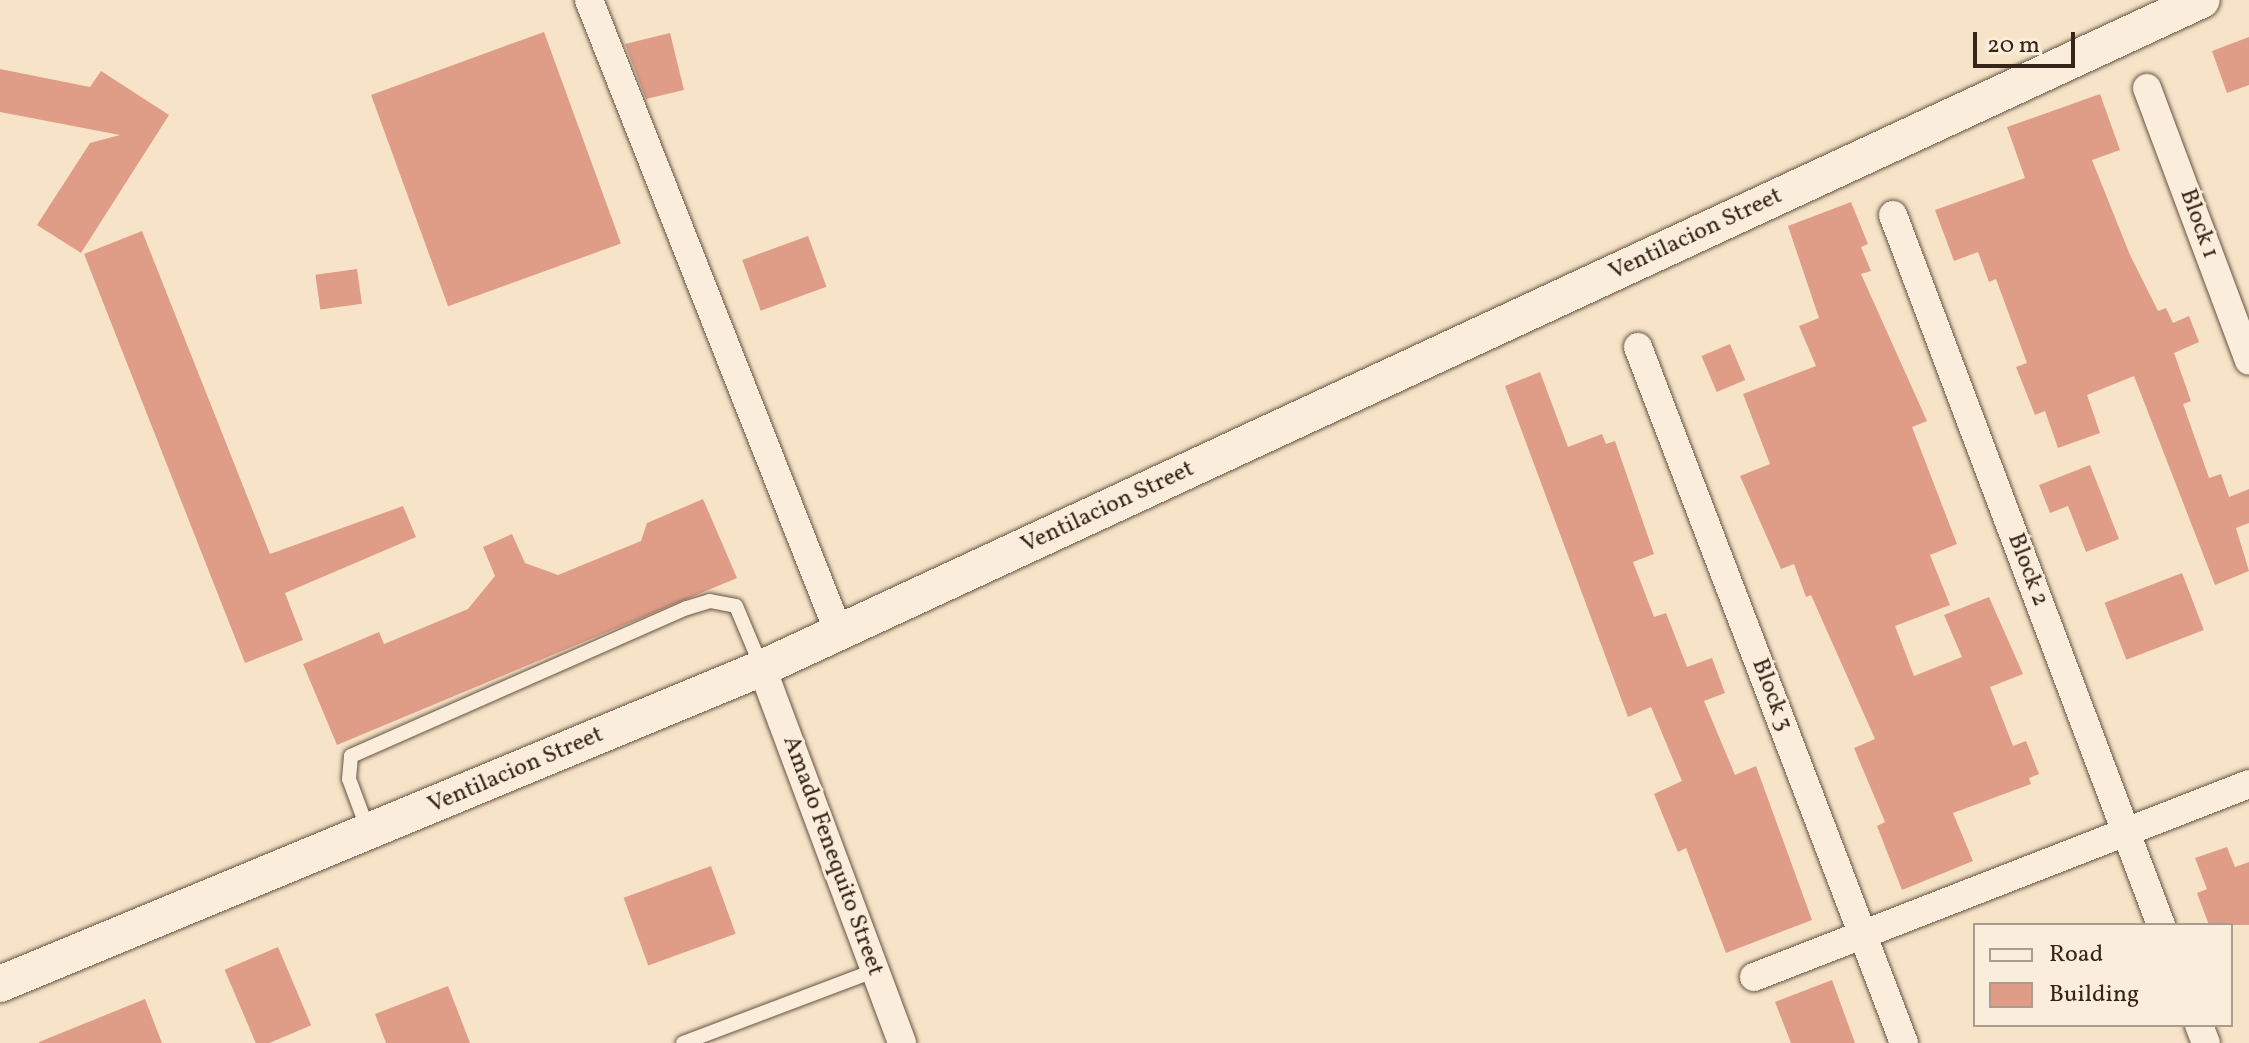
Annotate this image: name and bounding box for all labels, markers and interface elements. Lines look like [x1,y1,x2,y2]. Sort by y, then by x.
scale bar [1977,16,2079,66]
text: 20 m [1987,29,2040,63]
street label: Ventilacion Street [1605,182,1787,288]
street label: Block 1 [2172,185,2224,263]
street label: Ventilacion Street [1017,455,1199,561]
street label: Block 2 [2000,529,2054,611]
street label: Block 3 [1744,655,1798,735]
street label: Ventilacion Street [424,721,608,821]
street label: Amado Fenequito Street [775,732,889,980]
legend [1973,923,2233,1027]
text: Road [2049,938,2103,972]
text: Building [2049,978,2139,1012]

